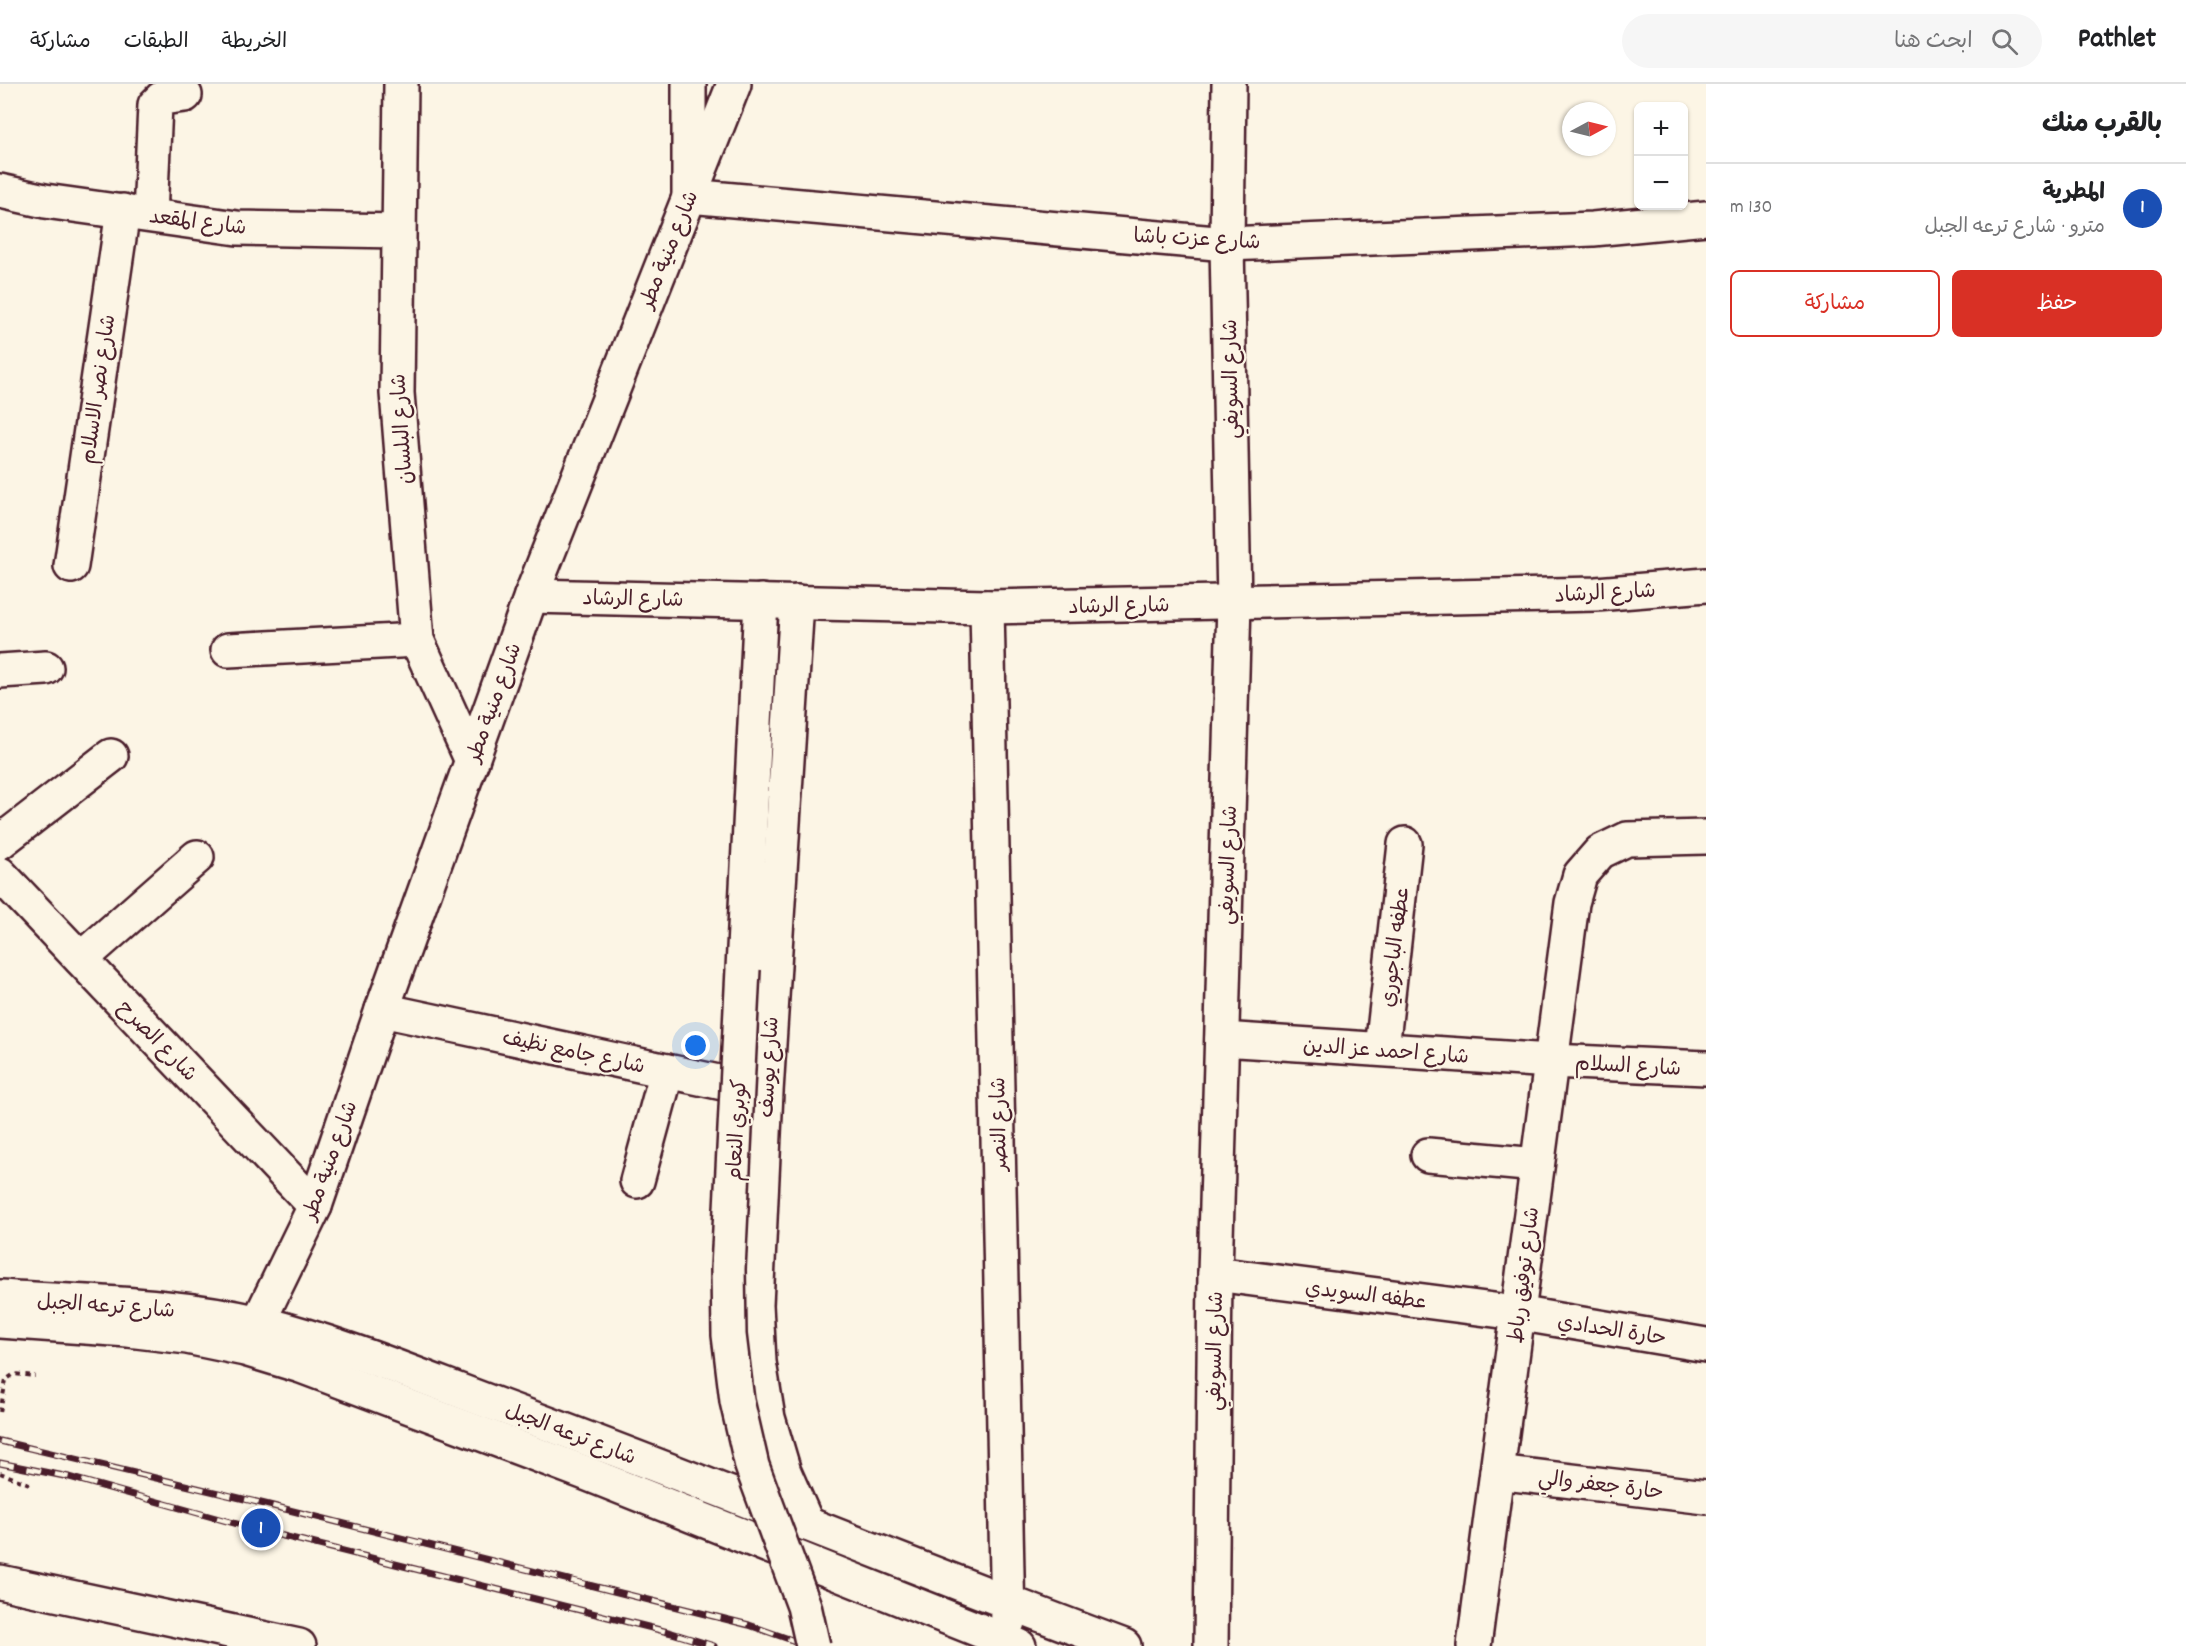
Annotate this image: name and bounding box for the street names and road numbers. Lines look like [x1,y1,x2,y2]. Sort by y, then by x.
street label: شارع منية مطر [633,187,708,315]
street label: شارع المقعد [147,203,248,245]
street label: شارع عزت باشا [1132,223,1261,259]
street label: شارع نصر الاسلام [75,313,125,466]
street label: شارع السويفي [1217,319,1250,439]
street label: شارع البلسان [385,373,423,485]
street label: شارع الرشاد [1554,577,1656,613]
street label: شارع الرشاد [582,585,684,617]
street label: شارع الرشاد [1068,592,1170,624]
street label: شارع منية مطر [460,639,531,769]
street label: شارع السويفي [1213,805,1248,925]
street label: عطفه الباجوري [1375,886,1419,1009]
street label: شارع الصرح [109,994,203,1090]
street label: شارع يوسف [753,1016,789,1119]
street label: شارع جامع نظيف [499,1024,647,1084]
street label: شارع احمد عز الدين [1302,1032,1470,1074]
street label: شارع السلام [1574,1050,1682,1086]
street label: شارع النصر [985,1077,1017,1173]
street label: كوبري النعام [721,1078,757,1182]
street label: شارع منية مطر [296,1097,367,1227]
street label: شارع توفيق رباط [1503,1205,1549,1345]
street label: عطفه السويدي [1303,1275,1428,1319]
street label: شارع ترعه الجبل [36,1288,176,1328]
street label: شارع السويفي [1201,1291,1234,1411]
street label: حارة الحدادي [1555,1309,1668,1355]
street label: شارع ترعه الجبل [500,1397,640,1475]
street label: حارة جعفر والي [1536,1464,1665,1511]

